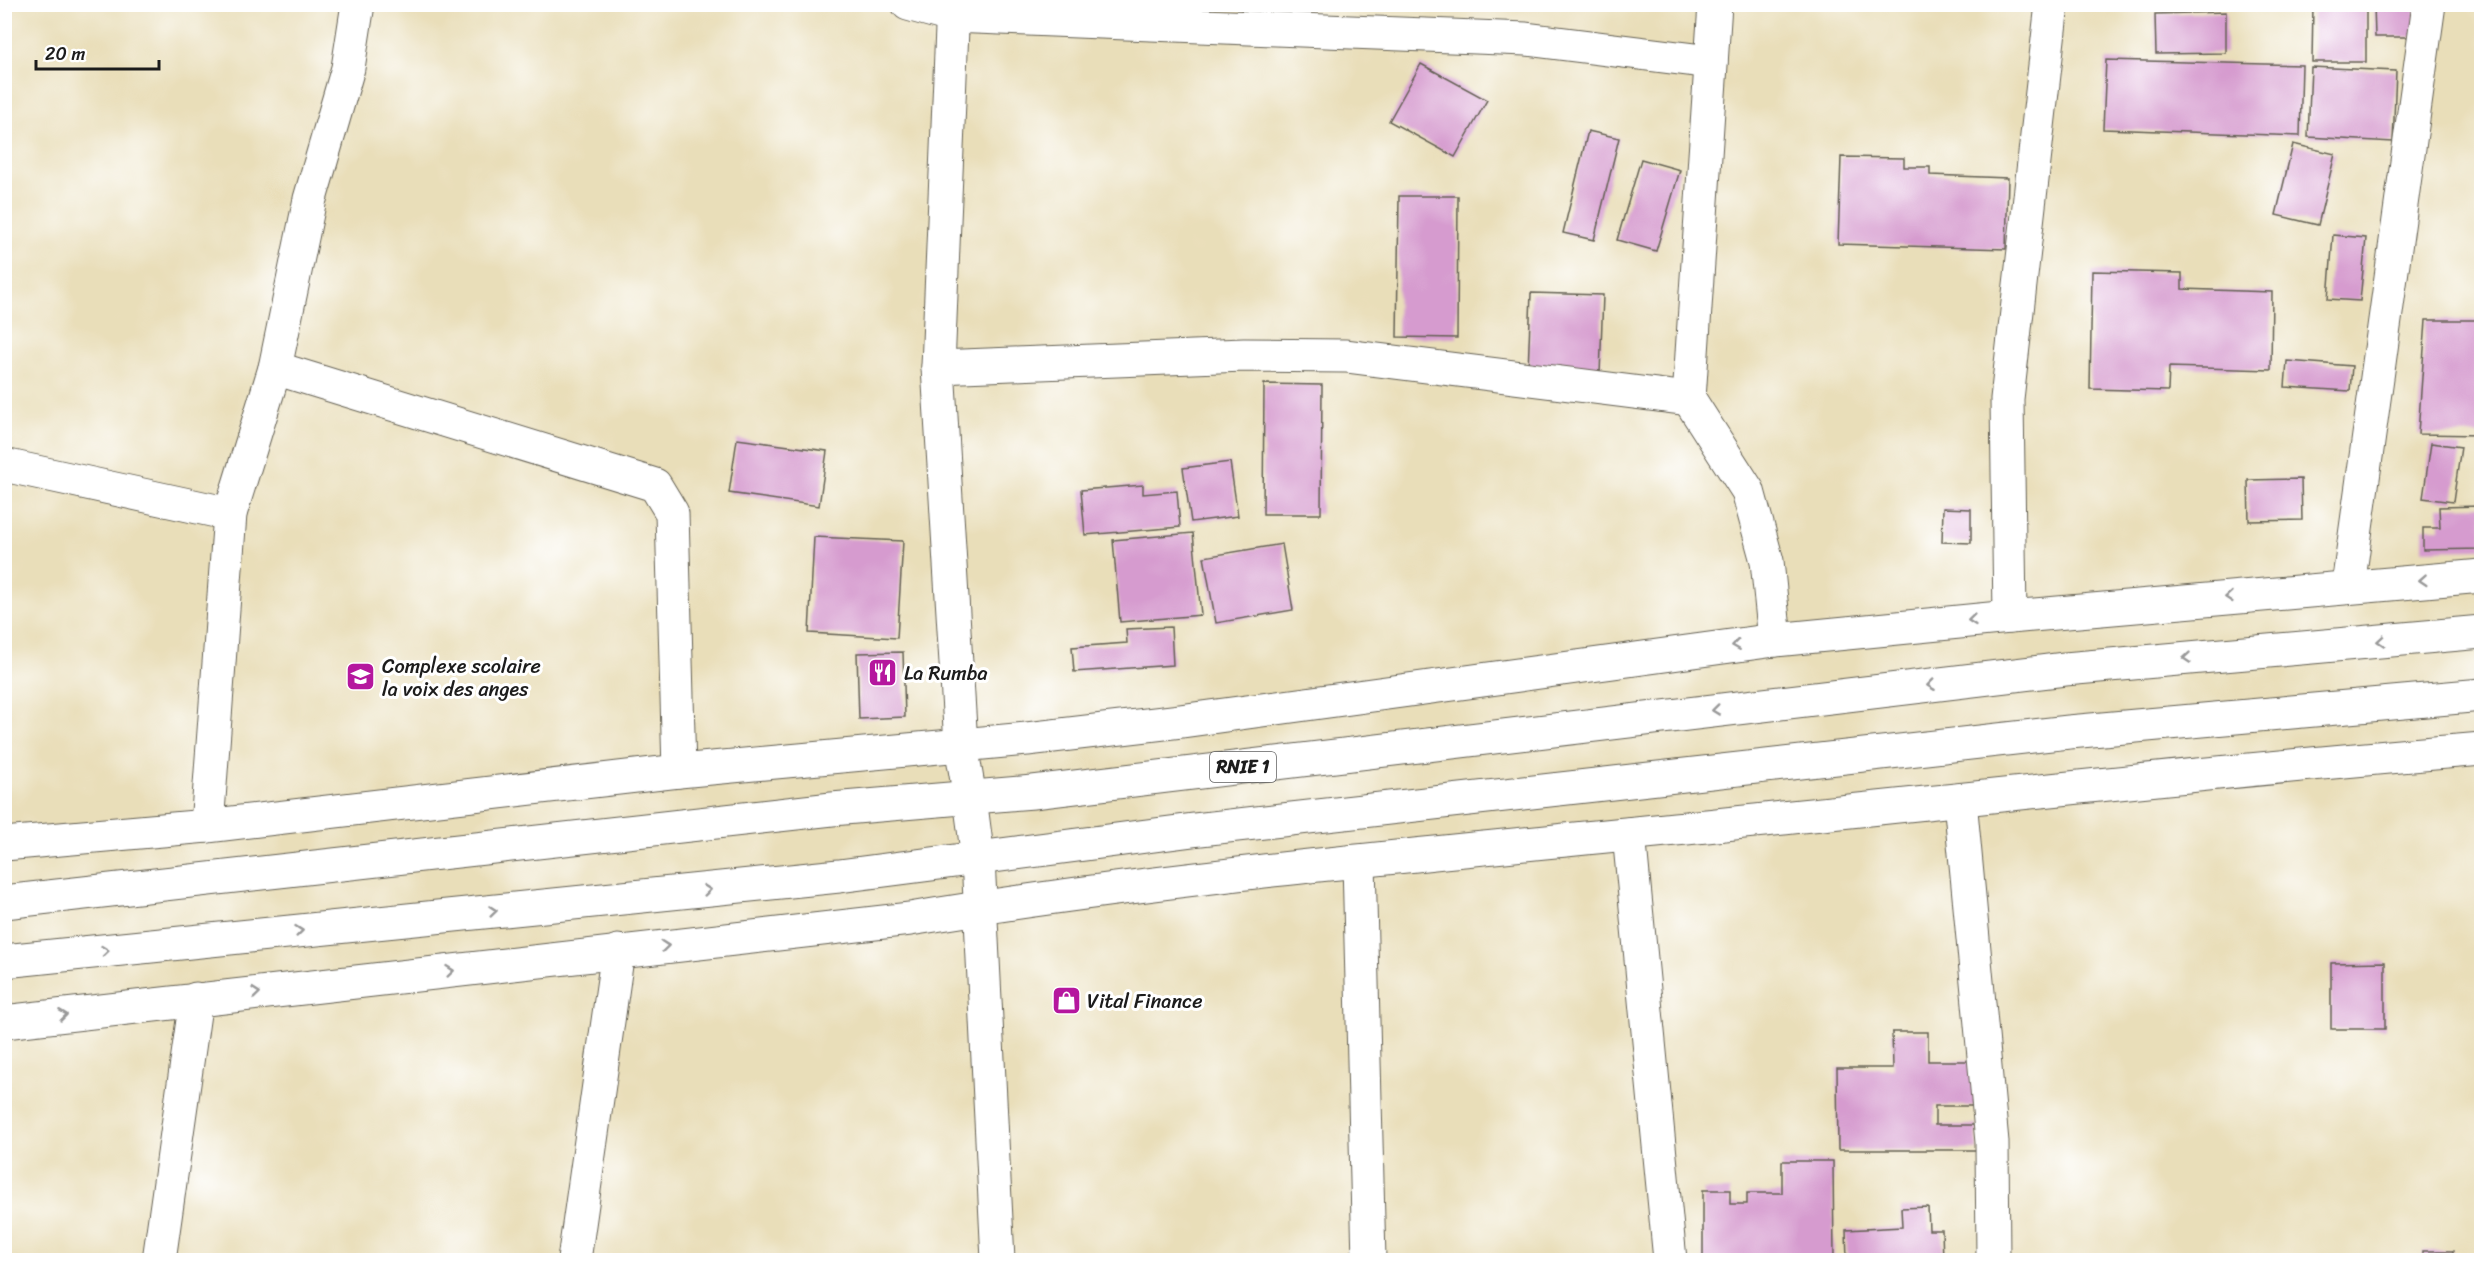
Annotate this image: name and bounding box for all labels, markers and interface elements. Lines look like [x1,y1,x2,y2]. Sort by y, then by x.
scale bar [36,33,159,71]
text: 20 m [45,38,85,70]
one-way arrow [2419,574,2428,587]
one-way arrow [2224,590,2233,603]
one-way arrow [1967,613,1976,626]
one-way arrow [2377,634,2386,647]
one-way arrow [1732,639,1741,651]
place label: Complexe scolaire la voix des anges [382,649,541,707]
one-way arrow [2183,651,2192,664]
place label: La Rumba [904,656,987,691]
restaurant icon: La Rumba [867,657,899,689]
school or university icon: Complexe scolaire la voix des anges [345,661,377,693]
one-way arrow [1926,678,1935,691]
one-way arrow [1712,704,1721,716]
road number: RNIE 1 [1210,752,1276,782]
one-way arrow [703,884,712,897]
one-way arrow [488,905,497,918]
one-way arrow [294,925,303,938]
one-way arrow [660,940,669,953]
one-way arrow [100,945,109,958]
one-way arrow [445,965,455,977]
place label: Vital Finance [1087,984,1202,1019]
shop icon: Vital Finance [1050,985,1082,1017]
one-way arrow [252,987,261,999]
one-way arrow [58,1010,67,1022]

